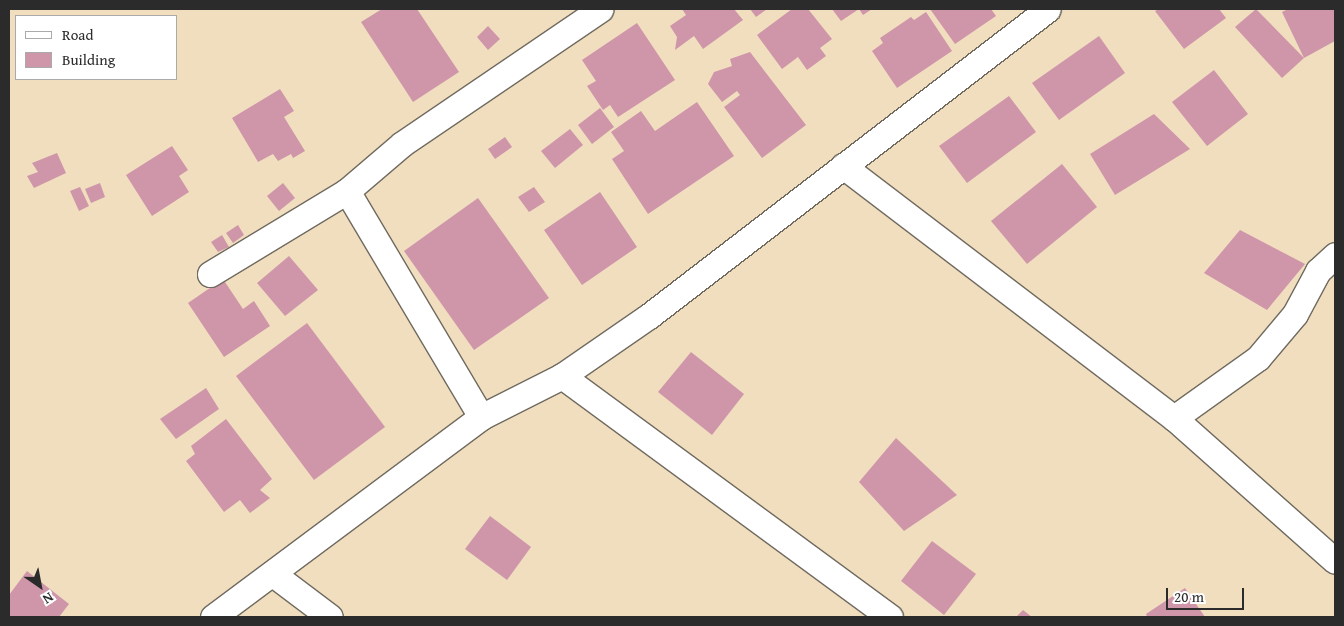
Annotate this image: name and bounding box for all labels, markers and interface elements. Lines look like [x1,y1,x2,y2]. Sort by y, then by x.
legend [15,15,178,80]
text: Road [62,24,93,45]
text: Building [62,49,115,70]
north arrow [15,561,65,611]
scale bar [1169,578,1246,610]
text: 20 m [1174,586,1204,607]
text: N [39,588,58,610]

